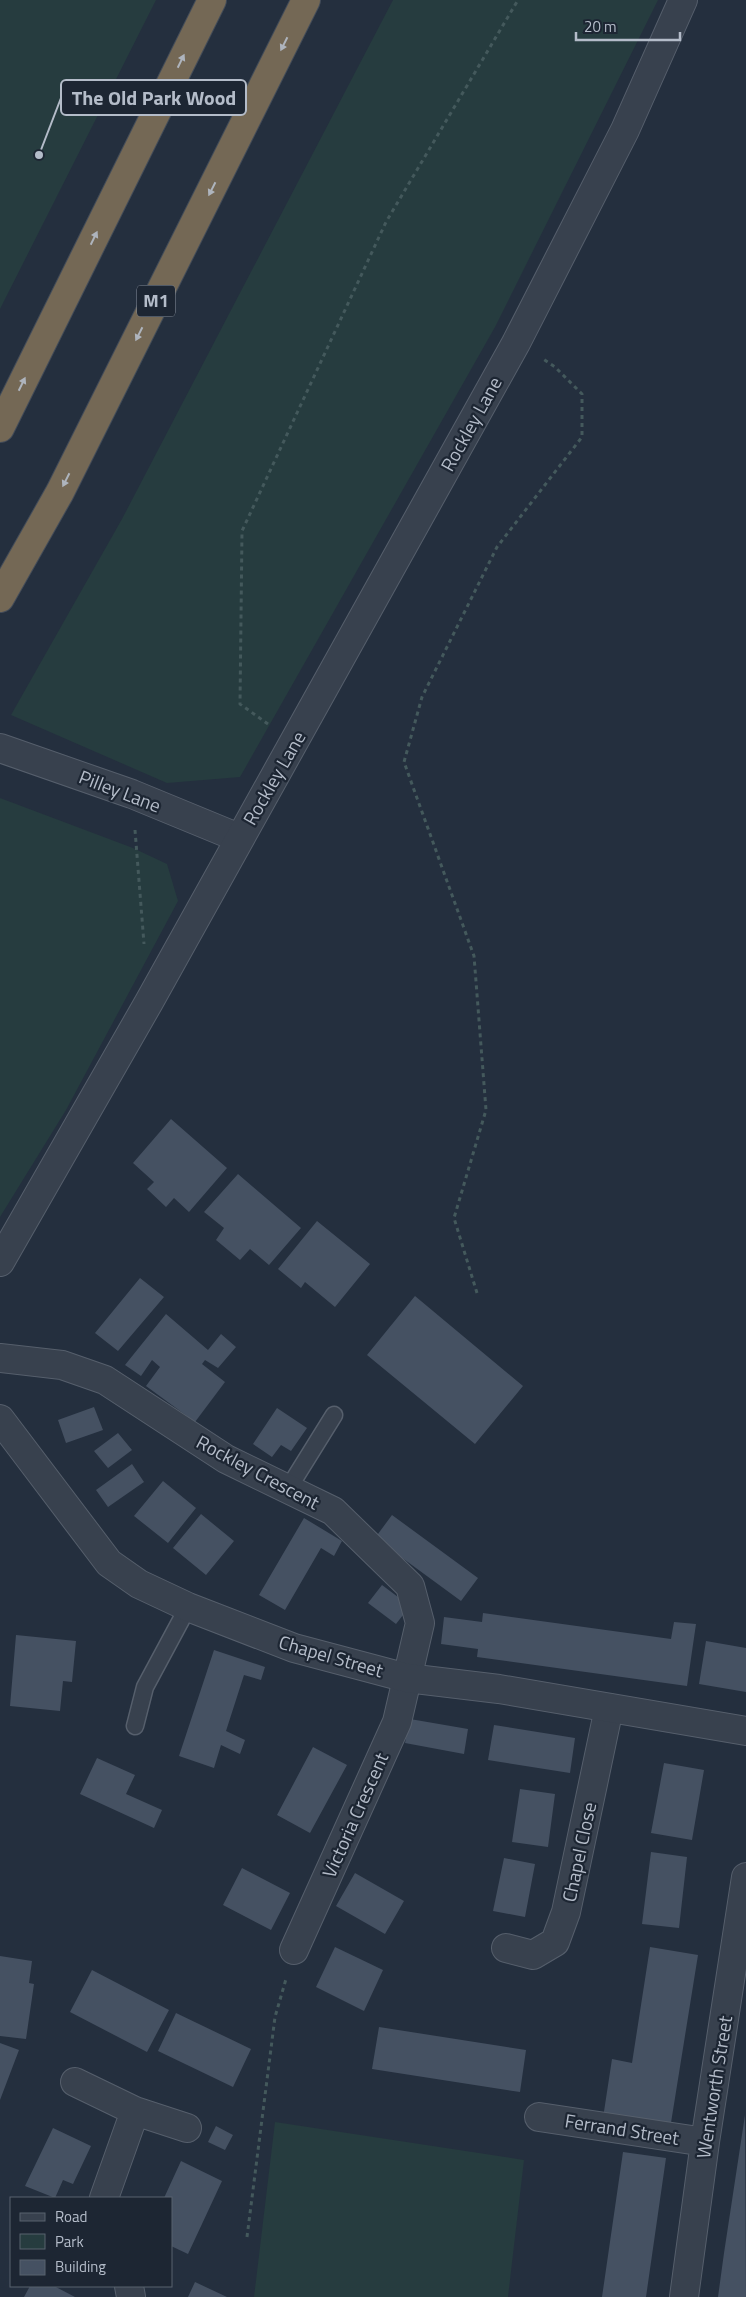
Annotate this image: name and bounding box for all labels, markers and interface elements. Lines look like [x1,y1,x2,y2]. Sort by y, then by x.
scale bar [576,10,680,42]
text: 20 m [584,15,617,38]
one-way arrow [280,37,288,51]
one-way arrow [178,54,186,68]
callout: The Old Park Wood [61,80,246,115]
text: The Old Park Wood [72,82,236,113]
one-way arrow [208,182,216,196]
one-way arrow [90,231,98,245]
road number: M1 [137,286,175,316]
one-way arrow [135,327,143,342]
street label: Rockley Lane [433,371,509,477]
one-way arrow [18,377,26,391]
one-way arrow [62,472,70,487]
street label: Rockley Lane [235,725,312,830]
street label: Pilley Lane [75,762,165,819]
street label: Rockley Crescent [191,1427,325,1516]
street label: Chapel Street [276,1627,387,1684]
street label: Victoria Crescent [314,1747,395,1882]
street label: Chapel Close [554,1799,603,1905]
street label: Wentworth Street [688,2013,739,2160]
street label: Ferrand Street [563,2105,682,2152]
legend [10,2197,172,2287]
text: Road [55,2205,87,2228]
text: Park [55,2230,84,2253]
text: Building [55,2255,106,2278]

